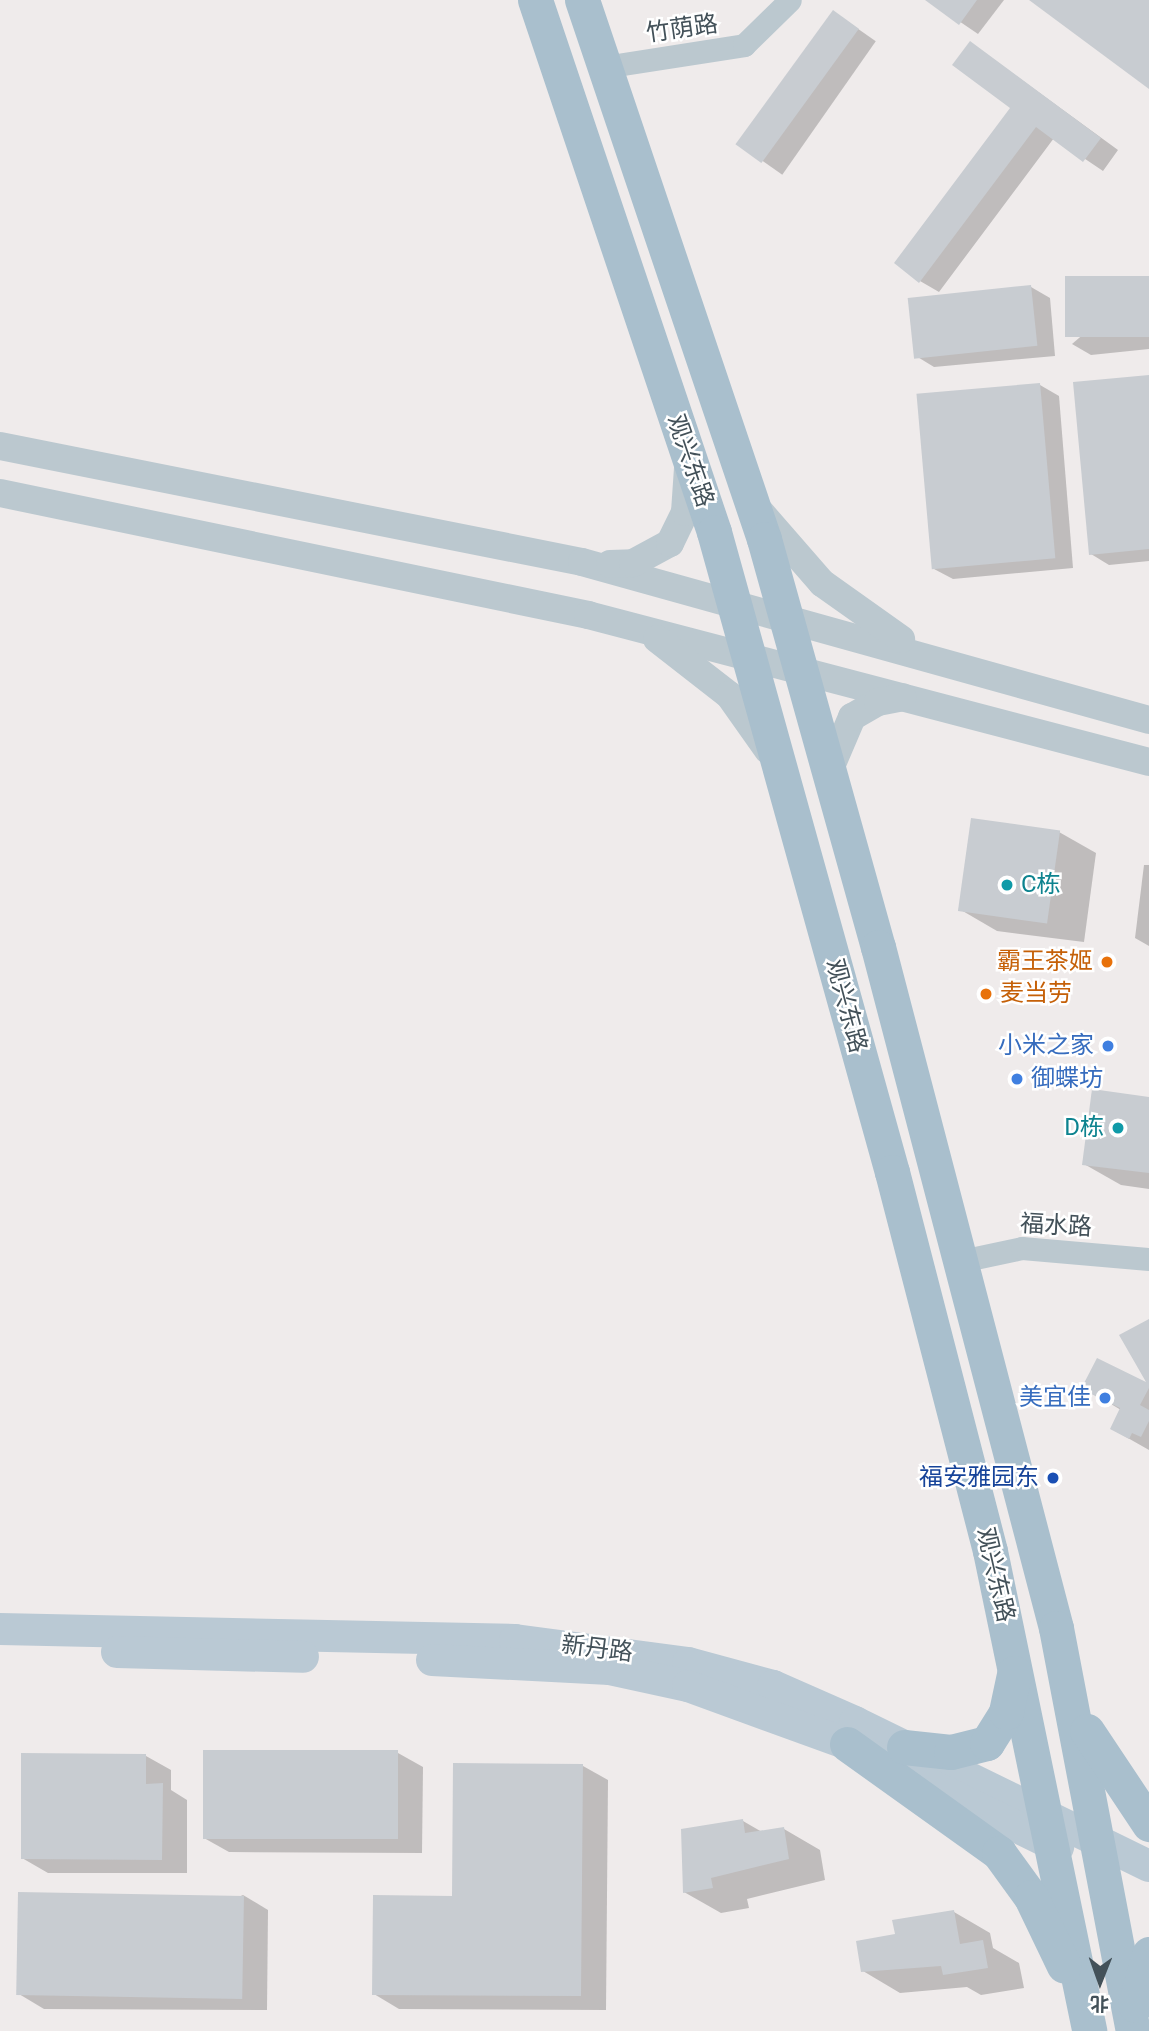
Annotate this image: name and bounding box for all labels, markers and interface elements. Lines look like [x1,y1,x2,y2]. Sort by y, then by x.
street label: 竹荫路 [644,10,720,48]
street label: 观兴东路 [661,411,719,511]
place label: C栋 [1021,871,1061,899]
marker: C栋 [999,877,1015,893]
place label: 霸王茶姬 [997,948,1093,976]
marker: 霸王茶姬 [1099,954,1115,970]
street label: 观兴东路 [820,956,872,1056]
place label: 麦当劳 [1000,980,1072,1008]
marker: 麦当劳 [978,986,994,1002]
place label: 小米之家 [998,1032,1094,1060]
marker: 小米之家 [1100,1038,1116,1054]
place label: 御蝶坊 [1031,1065,1103,1093]
marker: 御蝶坊 [1009,1071,1025,1087]
place label: D栋 [1064,1114,1104,1142]
marker: D栋 [1110,1120,1126,1136]
street label: 福水路 [1019,1210,1093,1242]
place label: 美宜佳 [1019,1384,1091,1412]
marker: 美宜佳 [1097,1390,1113,1406]
place label: 福安雅园东 [919,1464,1039,1492]
marker: 福安雅园东 [1045,1470,1061,1486]
street label: 观兴东路 [970,1525,1020,1625]
street label: 新丹路 [560,1630,634,1668]
north arrow [1065,1947,1135,2017]
text: 北 [1090,1992,1109,2015]

